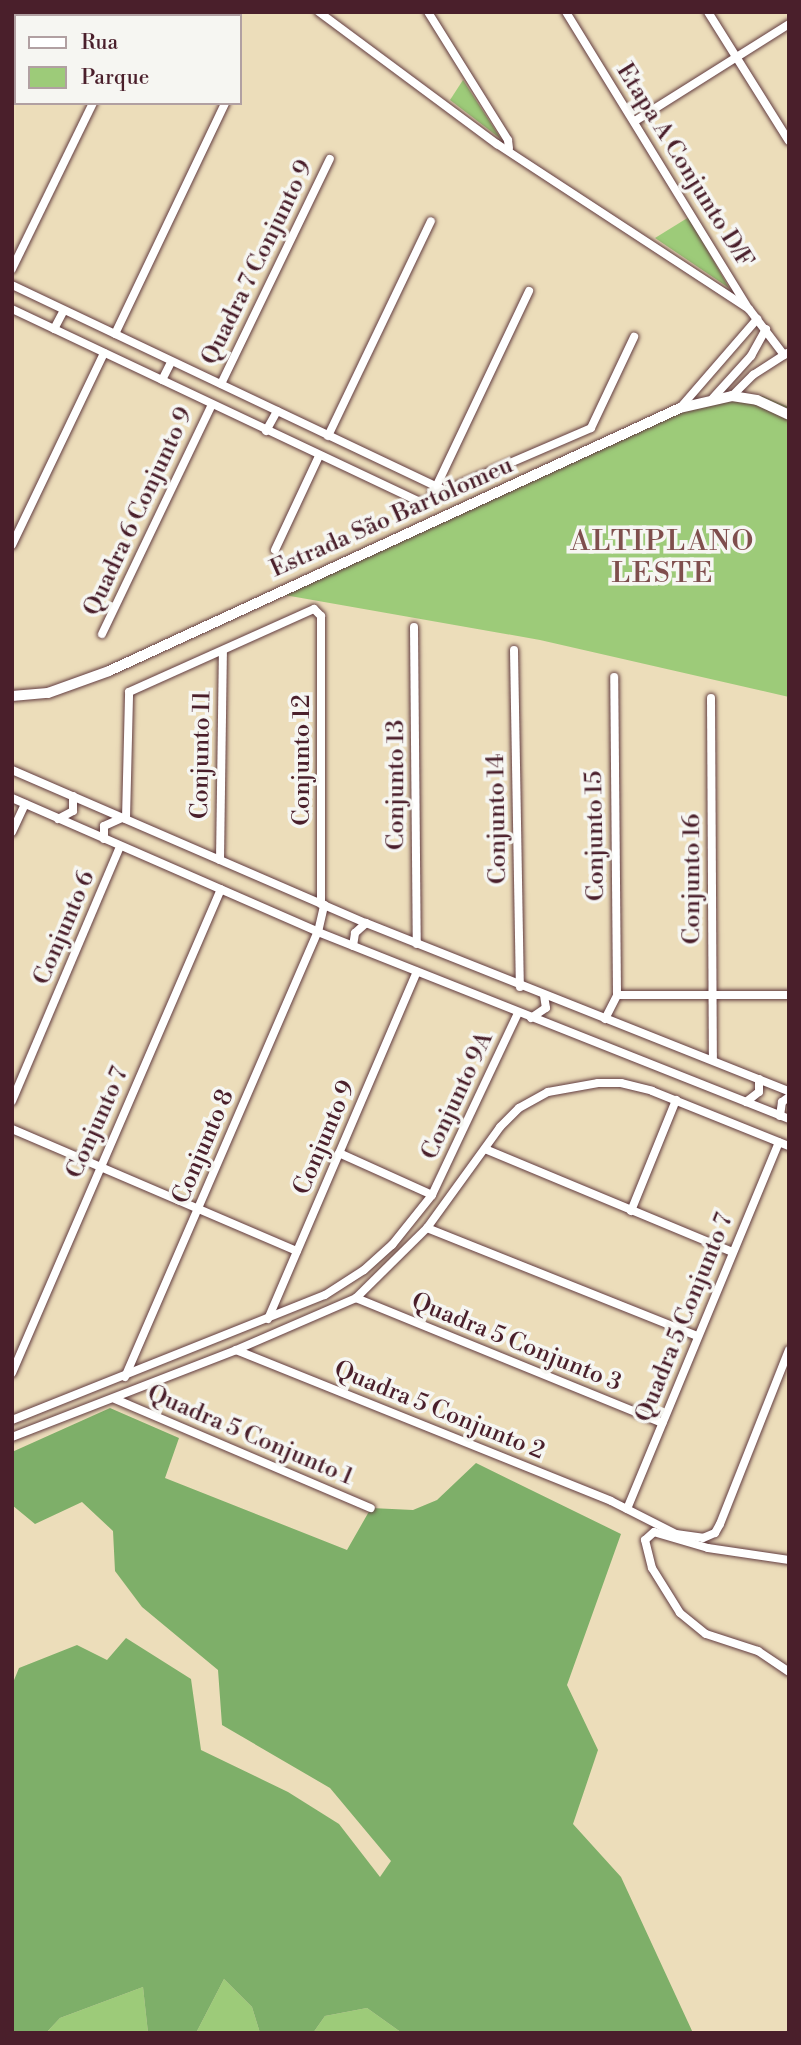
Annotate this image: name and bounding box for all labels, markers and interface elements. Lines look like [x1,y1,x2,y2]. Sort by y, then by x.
legend [14,14,242,105]
text: Rua [81,30,118,56]
street label: Etapa A Conjunto D/F [609,58,759,274]
text: Parque [81,65,149,91]
street label: Quadra 7 Conjunto 9 [196,156,320,370]
street label: Quadra 6 Conjunto 9 [78,403,200,621]
street label: Estrada São Bartolomeu [266,451,518,585]
district label: ALTIPLANO LESTE [572,525,754,591]
street label: Conjunto 11 [186,691,218,819]
street label: Conjunto 12 [289,694,317,826]
street label: Conjunto 13 [383,720,411,850]
street label: Conjunto 14 [482,754,514,884]
street label: Conjunto 15 [580,771,612,901]
street label: Conjunto 16 [679,814,707,944]
street label: Conjunto 6 [28,867,102,989]
street label: Conjunto 9A [416,1027,500,1165]
street label: Conjunto 7 [61,1063,135,1183]
street label: Conjunto 9 [288,1077,362,1199]
street label: Conjunto 8 [167,1085,241,1209]
street label: Quadra 5 Conjunto 7 [630,1209,740,1427]
street label: Quadra 5 Conjunto 3 [407,1288,625,1398]
street label: Quadra 5 Conjunto 2 [330,1356,548,1466]
street label: Quadra 5 Conjunto 1 [143,1380,357,1492]

